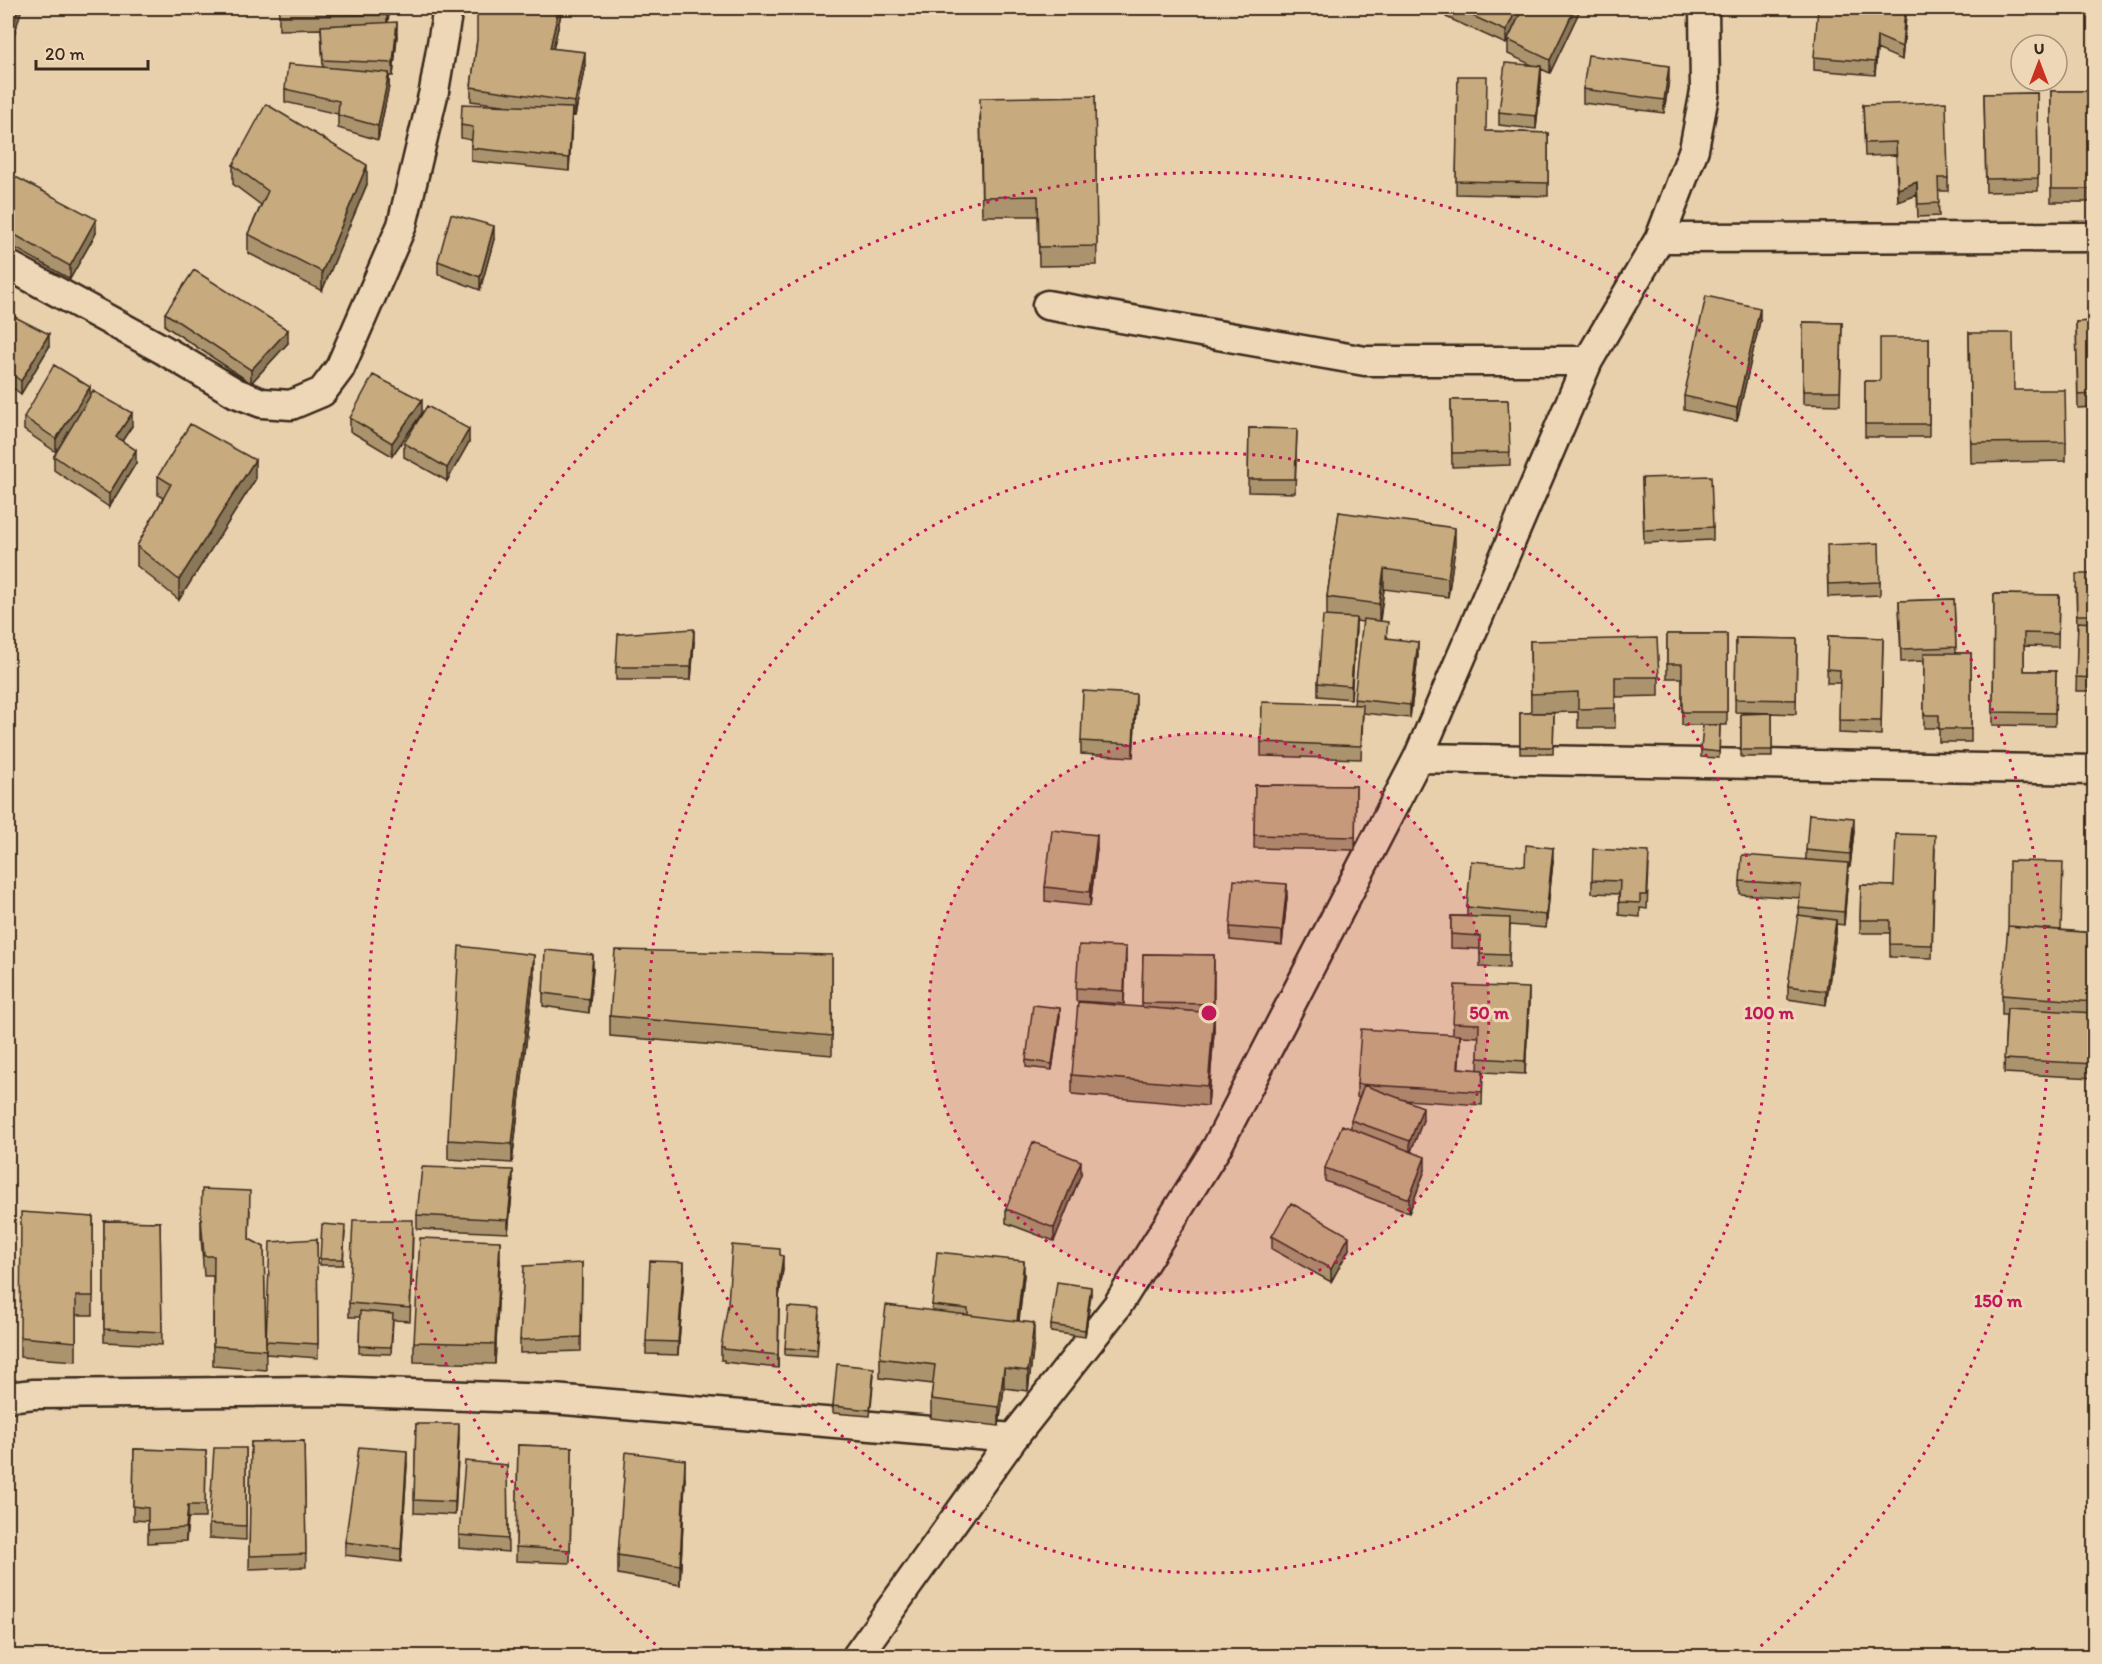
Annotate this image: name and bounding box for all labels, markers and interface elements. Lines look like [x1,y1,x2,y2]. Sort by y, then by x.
scale bar [36,33,148,71]
north arrow [2009,33,2069,93]
text: U [2034,39,2044,58]
text: 20 m [45,43,85,65]
text: 50 m [1469,1002,1510,1024]
text: 100 m [1744,1002,1795,1024]
centre of rings [1199,1003,1219,1023]
text: 150 m [1974,1290,2023,1312]

